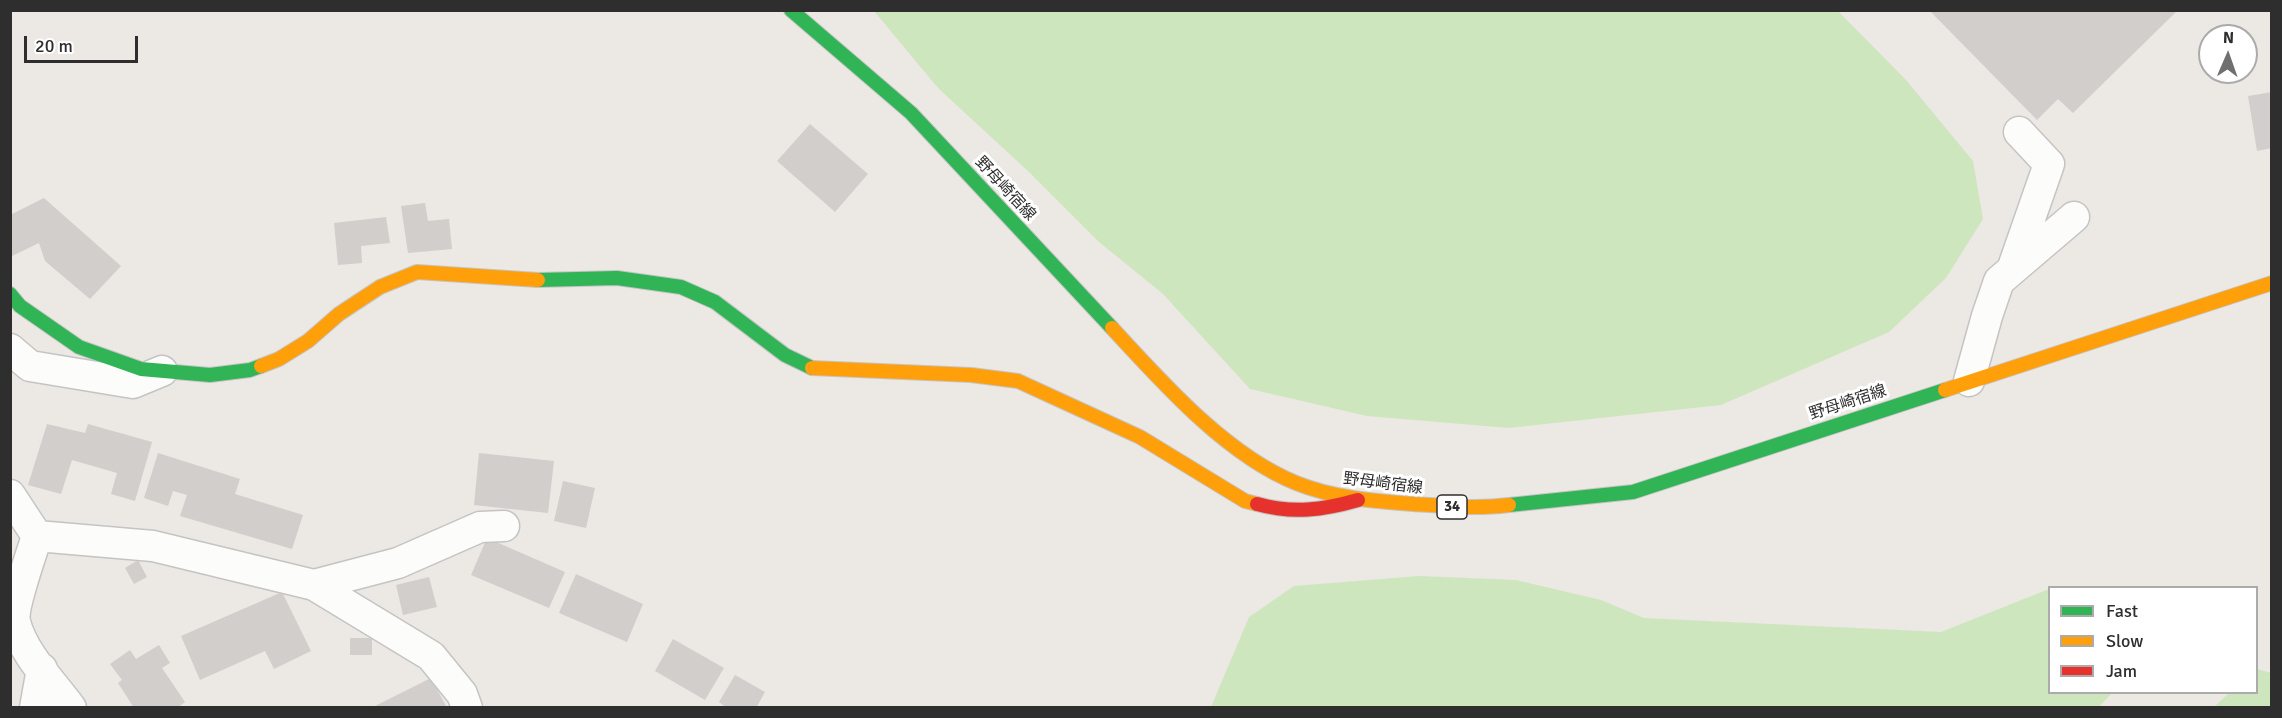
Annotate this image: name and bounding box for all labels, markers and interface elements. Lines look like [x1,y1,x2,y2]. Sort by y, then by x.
scale bar [27,24,141,62]
north arrow [2198,24,2258,84]
text: N [2223,28,2234,48]
text: 20 m [35,35,73,57]
street label: 野母崎宿線 [971,153,1039,225]
street label: 野母崎宿線 [1807,382,1889,424]
street label: 野母崎宿線 [1342,470,1424,498]
road number: 34 [1437,495,1467,519]
legend [2048,586,2258,694]
text: Fast [2106,600,2138,622]
text: Slow [2106,630,2143,652]
text: Jam [2106,660,2137,682]

